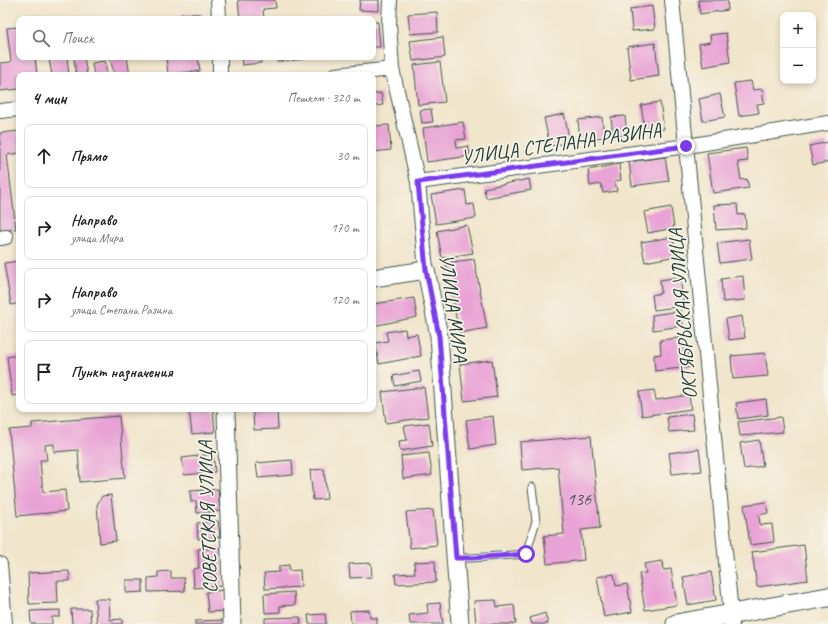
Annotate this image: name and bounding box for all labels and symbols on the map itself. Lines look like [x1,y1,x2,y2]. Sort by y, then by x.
street label: УЛИЦА СТЕПАНА РАЗИНА [459,117,664,170]
route end [677,137,695,155]
street label: ОКТЯБРЬСКАЯ УЛИЦА [663,227,702,400]
street label: УЛИЦА МИРА [434,252,474,365]
street label: СОВЕТСКАЯ УЛИЦА [192,439,223,594]
house number: 136 [567,488,592,510]
route start [517,545,535,563]

